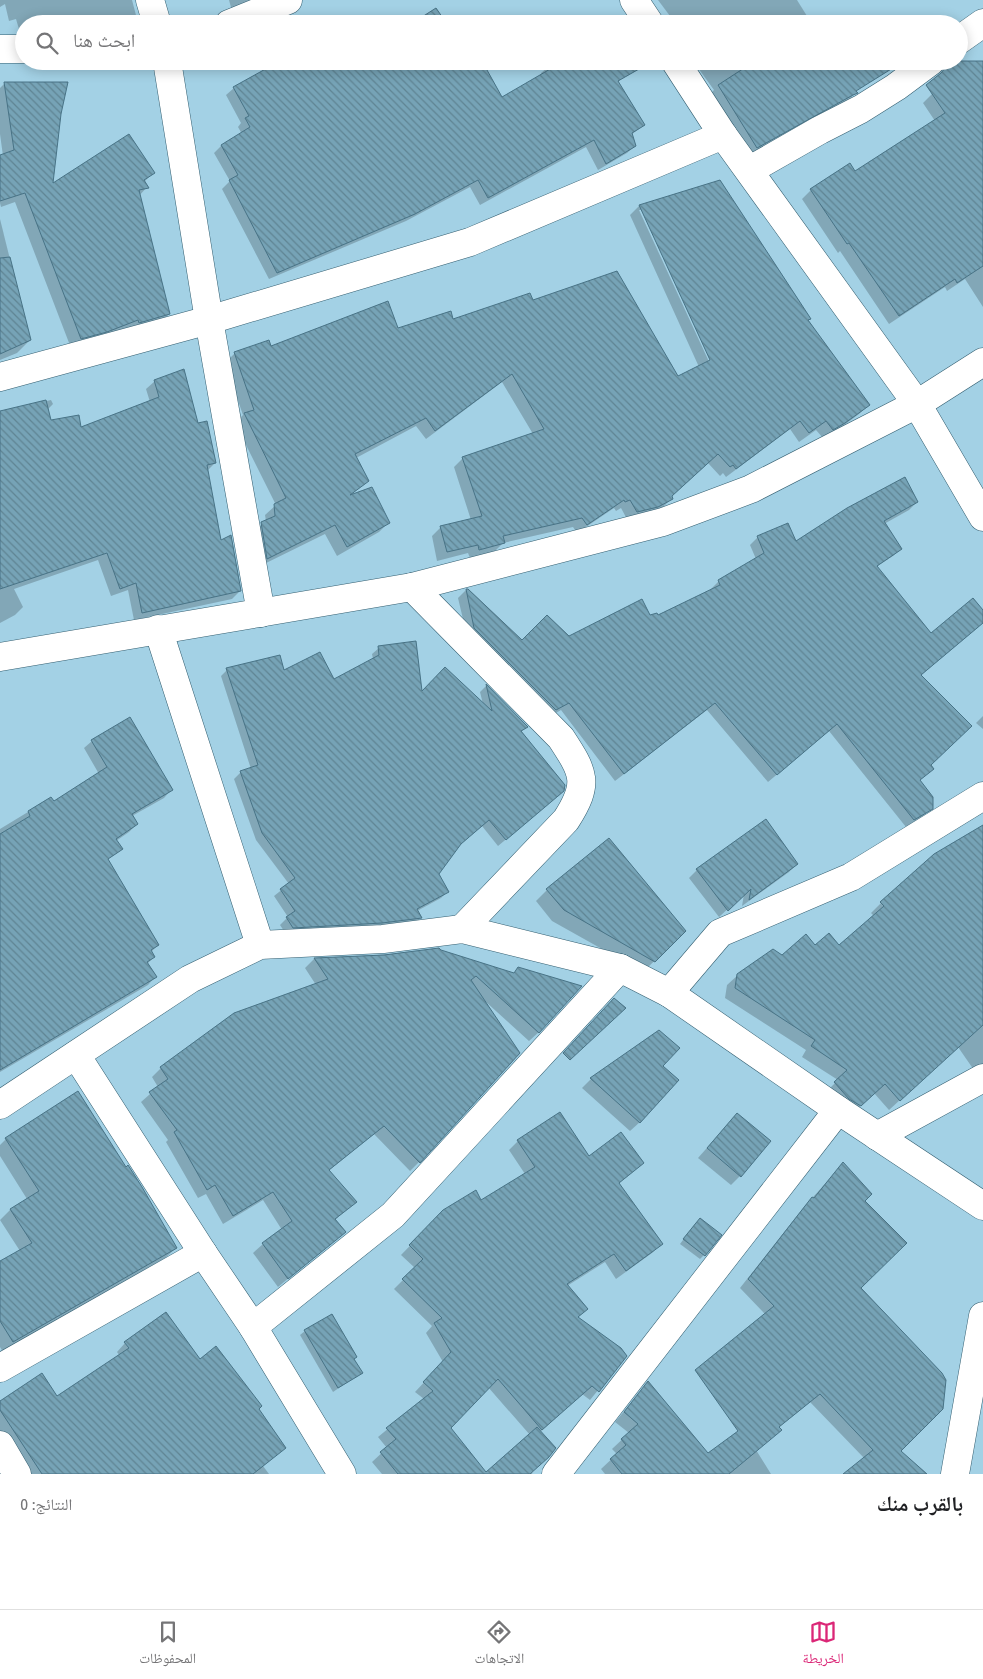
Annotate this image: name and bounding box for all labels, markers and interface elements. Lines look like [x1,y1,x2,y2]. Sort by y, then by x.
search box [15,15,968,70]
icon: search [33,29,61,57]
text: ابحث هنا [73,29,135,52]
text: بالقرب منك [877,1491,963,1517]
text: النتائج: 0 [20,1495,72,1514]
tab: المحفوظات [139,1618,196,1672]
tab: الاتجاهات [475,1618,524,1672]
tab: الخريطة [803,1618,844,1672]

